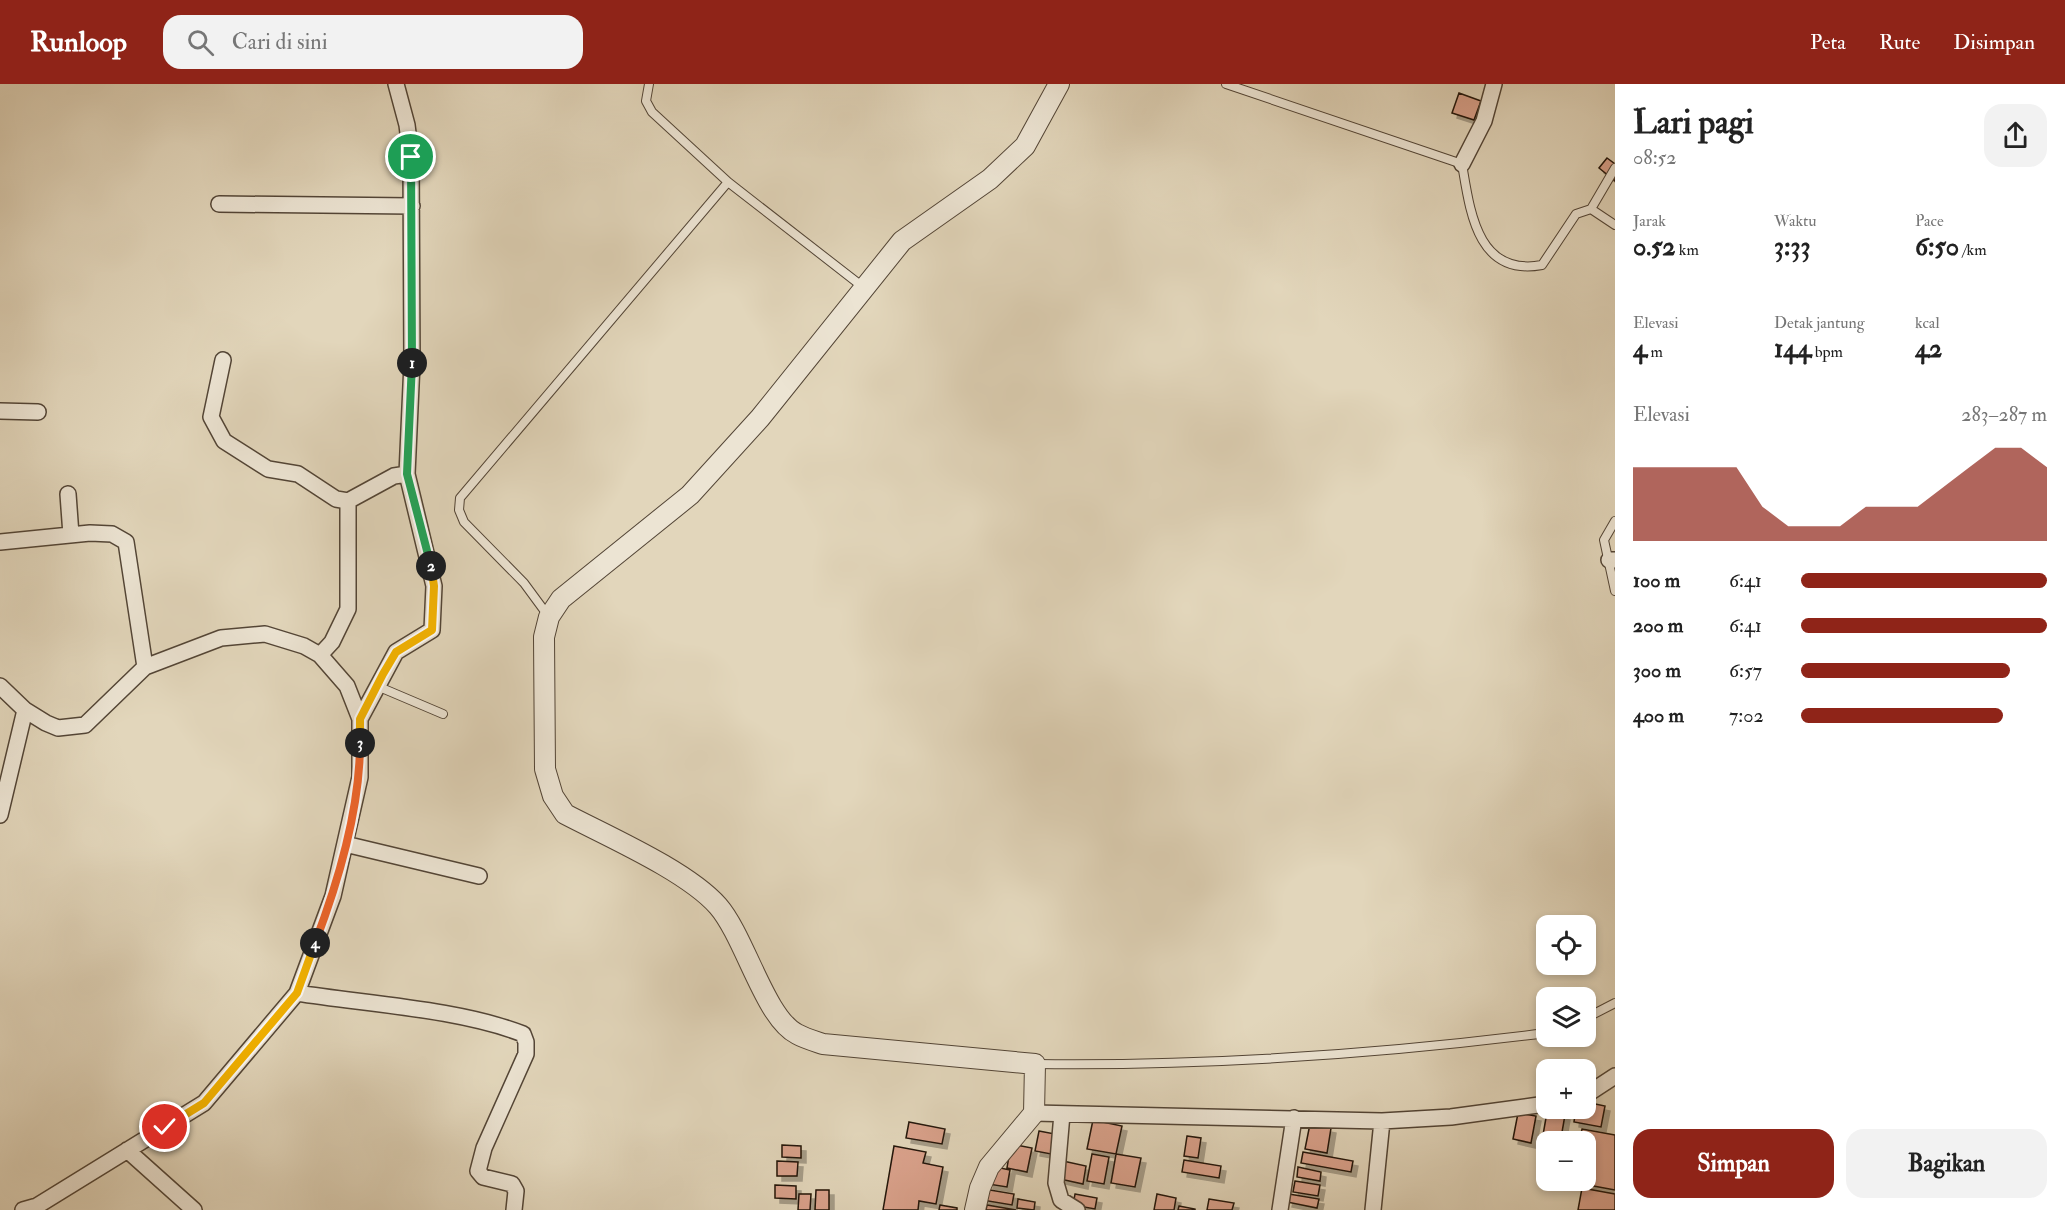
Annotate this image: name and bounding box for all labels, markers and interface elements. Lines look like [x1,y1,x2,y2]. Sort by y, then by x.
search box [163,15,583,69]
text: Runloop [30,25,127,60]
icon: search [184,26,217,59]
text: Cari di sini [232,28,328,56]
text: Peta [1810,29,1846,56]
text: Rute [1879,29,1920,56]
text: Disimpan [1953,29,2035,56]
text: Lari pagi [1633,102,1754,143]
button: share [1984,104,2047,167]
pin [385,131,436,182]
icon: arrive [394,140,427,173]
text: 08:52 [1633,145,1676,170]
text: Jarak [1633,211,1666,231]
text: Waktu [1774,211,1816,231]
text: Pace [1915,211,1944,231]
text: 0.52 [1633,231,1675,263]
text: 3:33 [1774,231,1810,263]
text: 6:50 [1915,231,1959,263]
text: km [1675,240,1699,260]
text: /km [1959,240,1987,260]
text: Elevasi [1633,313,1678,333]
text: Detak jantung [1774,313,1865,333]
text: kcal [1915,313,1940,333]
text: 4 [1633,333,1647,365]
text: 144 [1774,333,1811,365]
text: 42 [1915,333,1942,365]
text: m [1647,342,1663,362]
text: bpm [1811,342,1843,362]
pin: 1 [397,348,427,378]
text: 1 [409,353,415,373]
text: Elevasi [1633,402,1690,427]
text: 283–287 m [1961,402,2047,427]
pin: 2 [416,551,446,581]
text: 2 [427,556,435,576]
text: 100 m [1633,568,1680,593]
text: 6:41 [1729,568,1762,593]
text: 200 m [1633,613,1683,638]
text: 6:41 [1729,613,1762,638]
text: 300 m [1633,658,1681,683]
text: 6:57 [1729,658,1762,683]
text: 400 m [1633,703,1684,728]
text: 7:02 [1729,703,1764,728]
pin: 3 [345,728,375,758]
text: 3 [357,733,363,753]
map controls [1536,915,1596,1191]
button: locate [1536,915,1596,975]
pin: 4 [300,928,330,958]
text: 4 [311,933,319,953]
button: layers [1536,987,1596,1047]
button: + [1536,1059,1596,1119]
pin [139,1101,190,1152]
icon: check [148,1110,181,1143]
button: Simpan [1633,1129,1834,1198]
button: Bagikan [1846,1129,2047,1198]
button: − [1536,1131,1596,1191]

